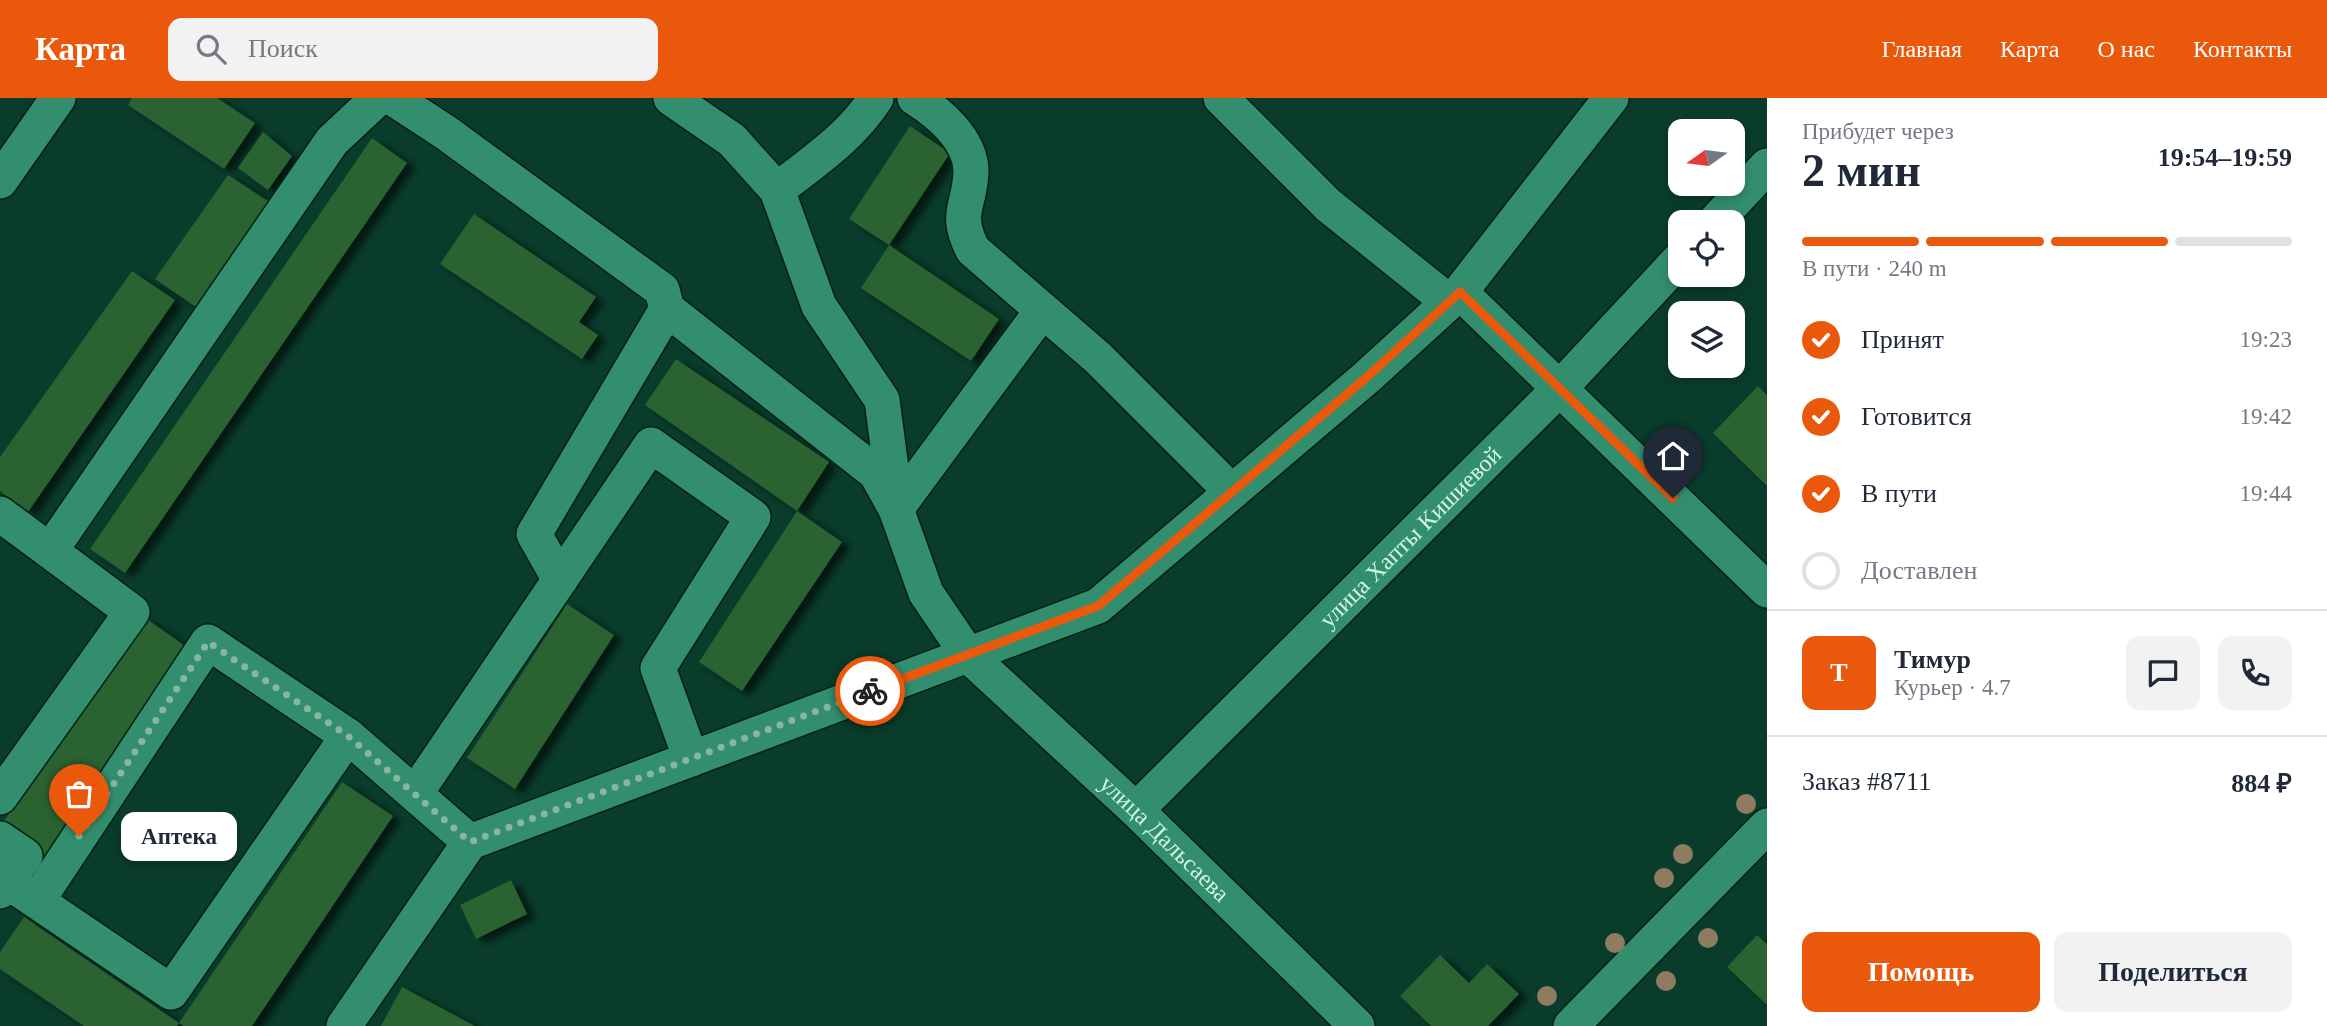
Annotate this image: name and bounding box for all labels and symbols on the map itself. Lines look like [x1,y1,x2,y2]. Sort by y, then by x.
north arrow [1668,119,1745,196]
pin [1643,426,1703,498]
street label: улица Хапты Кишиевой [1314,441,1507,633]
courier [835,656,905,726]
pin [49,764,109,836]
street label: улица Дальсаева [1095,770,1235,907]
callout: Аптека [121,812,236,860]

